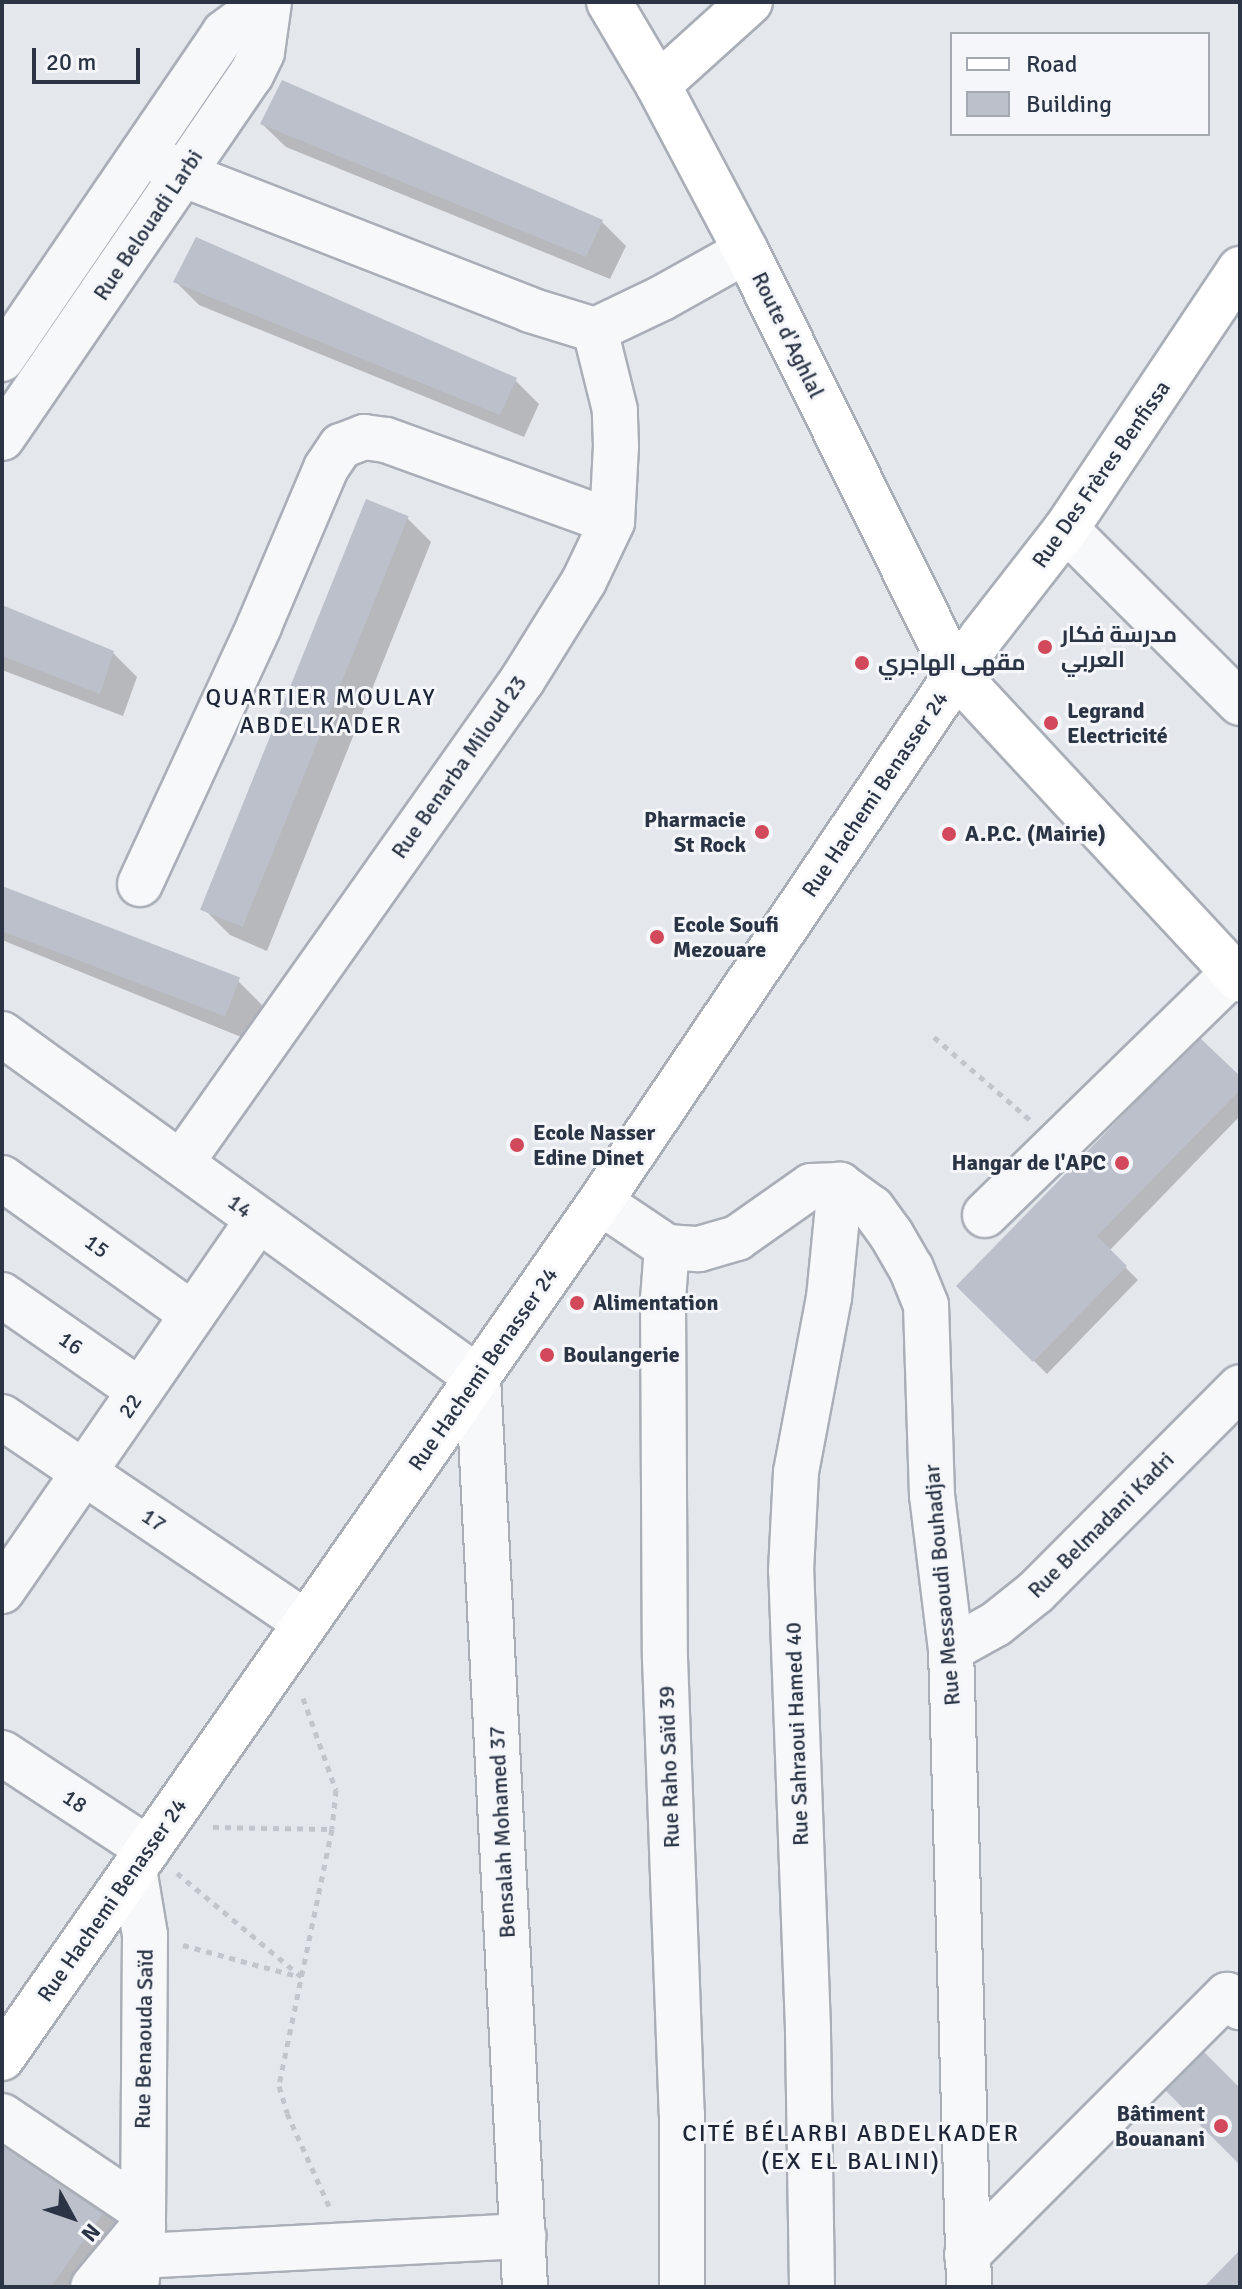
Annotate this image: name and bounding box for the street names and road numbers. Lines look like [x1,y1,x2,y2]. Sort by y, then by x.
street label: Rue Belouadi Larbi [88,145,208,305]
street label: Route d'Aghlal [746,268,830,402]
street label: Rue Des Frères Benfissa [1026,375,1176,573]
street label: Rue Benarba Miloud 23 [386,670,532,864]
street label: Rue Hachemi Benasser 24 [796,686,954,902]
street label: 14 [223,1188,257,1224]
street label: 15 [80,1228,114,1264]
street label: Rue Hachemi Benasser 24 [403,1262,563,1476]
street label: 16 [54,1325,88,1361]
street label: 22 [112,1389,148,1423]
street label: Rue Belmadani Kadri [1022,1446,1180,1604]
street label: Rue Messaoudi Bouhadjar [918,1463,966,1707]
street label: 17 [137,1502,171,1538]
street label: Rue Sahraoui Hamed 40 [780,1622,814,1846]
street label: Rue Raho Saïd 39 [653,1685,685,1849]
street label: Bensalah Mohamed 37 [483,1725,521,1939]
street label: 18 [58,1783,92,1819]
street label: Rue Hachemi Benasser 24 [32,1793,192,2007]
street label: Rue Benaouda Saïd [129,1949,159,2129]

